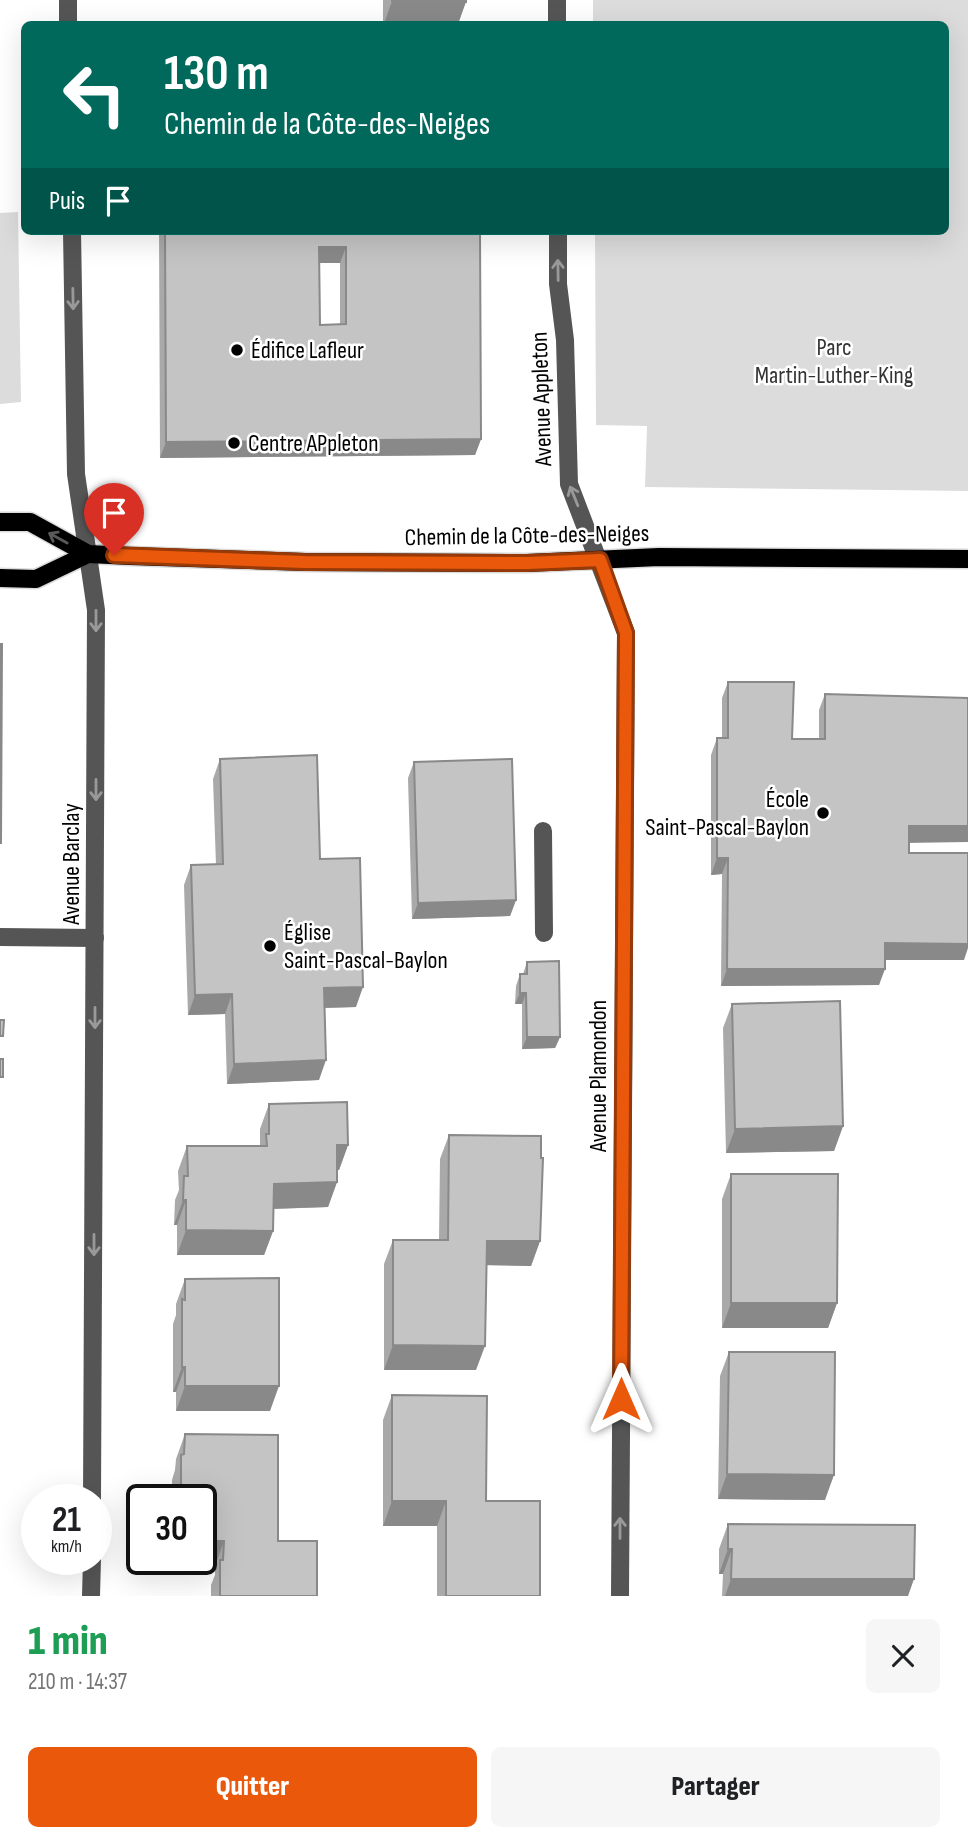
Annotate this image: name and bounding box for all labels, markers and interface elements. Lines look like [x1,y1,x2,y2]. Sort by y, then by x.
text: 130 m [164,45,269,104]
icon: left [49,49,140,140]
text: Chemin de la Côte-des-Neiges [164,105,490,144]
icon: arrive [99,182,137,220]
text: Puis [49,186,85,217]
one-way arrow [551,259,565,282]
one-way arrow [66,287,80,310]
street label: Avenue Appleton [525,331,558,468]
park label: Parc Martin-Luther-King [755,333,913,390]
place label: Édifice Lafleur [251,336,364,365]
marker: Édifice Lafleur [229,342,245,358]
place label: Centre APpleton [248,429,379,458]
marker: Centre APpleton [226,435,242,451]
pin [84,483,144,555]
one-way arrow [567,486,580,508]
icon: arrive [95,494,133,532]
street label: Chemin de la Côte-des-Neiges [404,519,650,552]
one-way arrow [49,531,69,545]
one-way arrow [89,610,103,633]
one-way arrow [89,779,103,802]
place label: École Saint-Pascal-Baylon [645,785,809,842]
street label: Avenue Barclay [57,803,86,926]
marker: École Saint-Pascal-Baylon [815,805,831,821]
place label: Église Saint-Pascal-Baylon [284,918,448,975]
marker: Église Saint-Pascal-Baylon [262,938,278,954]
street label: Avenue Plamondon [584,1000,613,1153]
one-way arrow [88,1006,102,1029]
one-way arrow [87,1234,101,1257]
position arrow [584,1362,658,1436]
speed limit sign: 30 [126,1484,217,1575]
text: 21 [52,1499,81,1542]
one-way arrow [613,1517,627,1540]
text: km/h [51,1536,82,1557]
text: 1 min [28,1616,108,1667]
button: close [866,1619,940,1693]
text: 210 m · 14:37 [28,1668,127,1696]
button: Quitter [28,1747,477,1827]
button: Partager [491,1747,940,1827]

